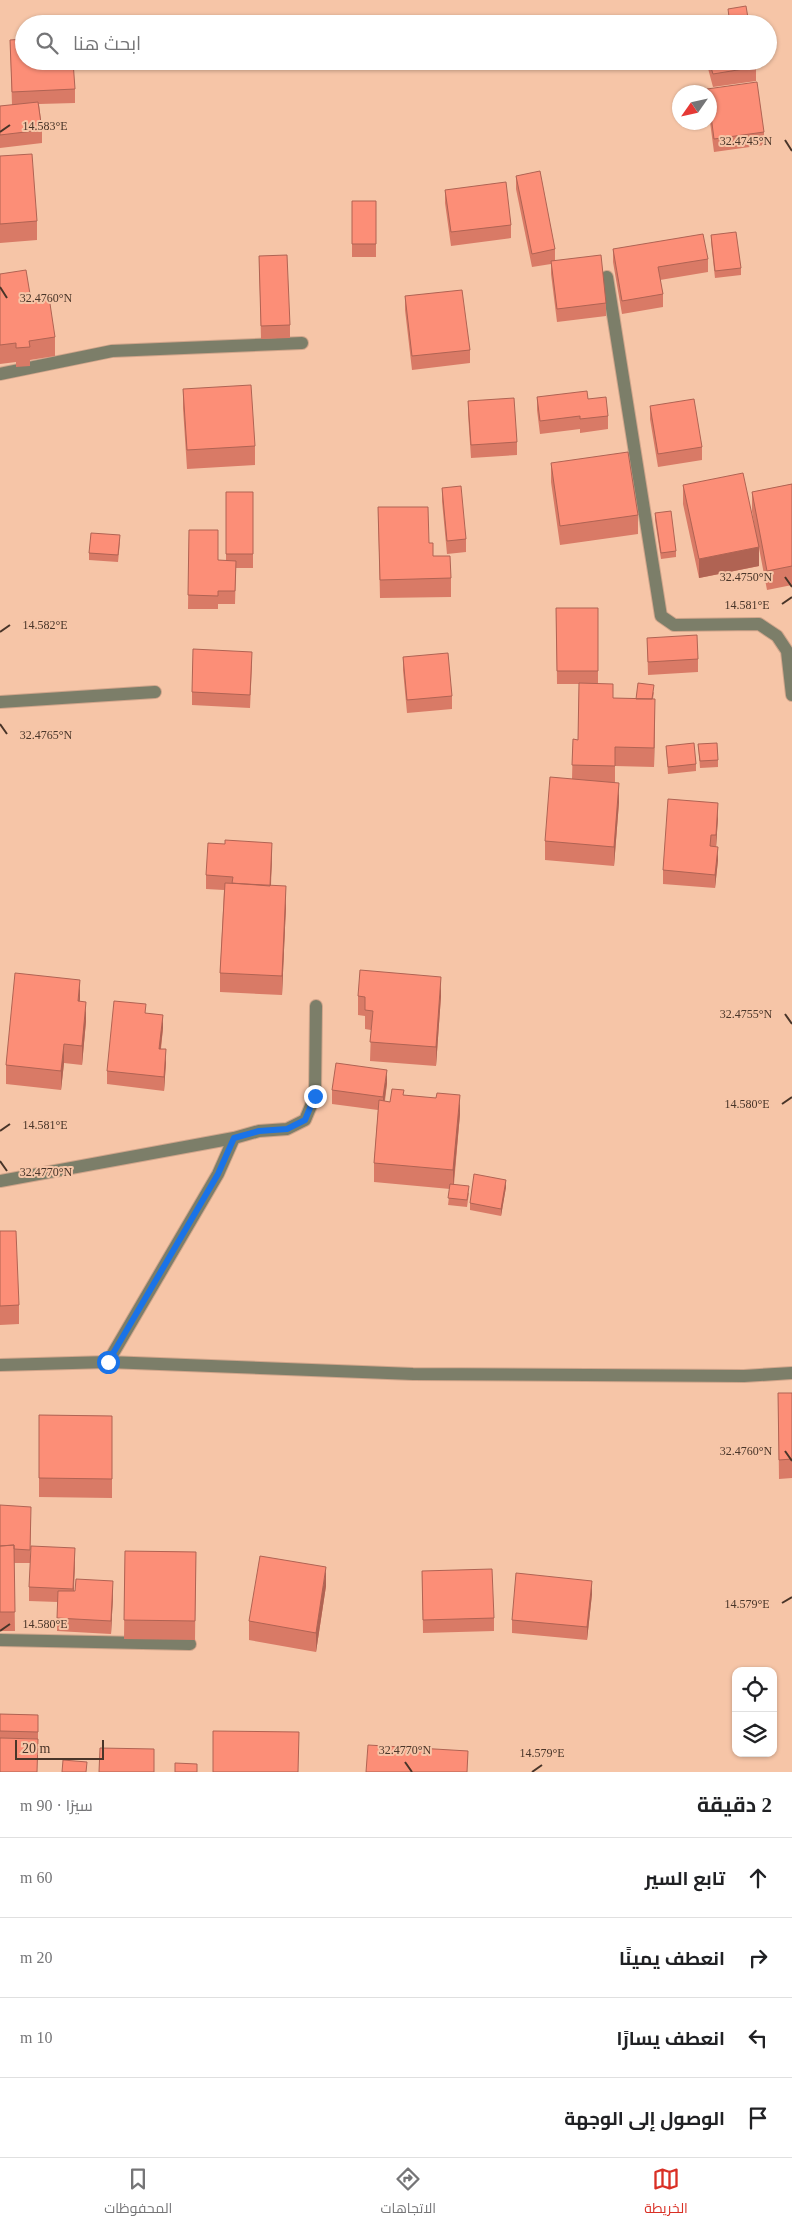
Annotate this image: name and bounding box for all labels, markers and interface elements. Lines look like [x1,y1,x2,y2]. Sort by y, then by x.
search box [15,15,777,70]
icon: search [33,29,61,57]
text: ابحث هنا [73,33,141,54]
north arrow [672,85,717,130]
text: 14.583°E [22,119,68,133]
text: 32.4745°N [720,134,773,148]
text: 32.4760°N [20,291,73,305]
text: 32.4750°N [720,570,773,584]
text: 14.581°E [724,598,770,612]
text: 14.582°E [22,618,68,632]
text: 32.4765°N [20,728,73,742]
text: 32.4755°N [720,1007,773,1021]
route end [304,1085,327,1108]
text: 14.580°E [724,1097,770,1111]
text: 14.581°E [22,1118,68,1132]
text: 32.4770°N [20,1165,73,1179]
route start [97,1351,120,1374]
text: 32.4760°N [720,1444,773,1458]
text: 14.579°E [724,1597,770,1611]
text: 14.580°E [22,1617,68,1631]
map controls [732,1667,777,1757]
button: locate [732,1667,777,1712]
button: layers [732,1712,777,1757]
scale bar [15,1737,104,1760]
text: 20 m [22,1741,50,1756]
text: 32.4770°N [379,1743,432,1757]
text: 14.579°E [519,1746,565,1760]
text: 2 دقيقة [697,1793,772,1817]
text: سيرًا · 90 m [20,1797,93,1814]
icon: ahead [744,1864,772,1892]
text: تابع السير [645,1868,725,1889]
text: 60 m [20,1869,52,1886]
icon: right [744,1944,772,1972]
text: انعطف يمينًا [619,1948,725,1969]
text: 20 m [20,1949,52,1966]
icon: left [744,2024,772,2052]
text: انعطف يسارًا [617,2028,725,2049]
text: 10 m [20,2029,52,2046]
icon: arrive [744,2104,772,2132]
text: الوصول إلى الوجهة [564,2108,725,2129]
tab: المحفوظات [104,2165,172,2221]
tab: الاتجاهات [381,2165,436,2221]
tab: الخريطة [644,2165,688,2221]

